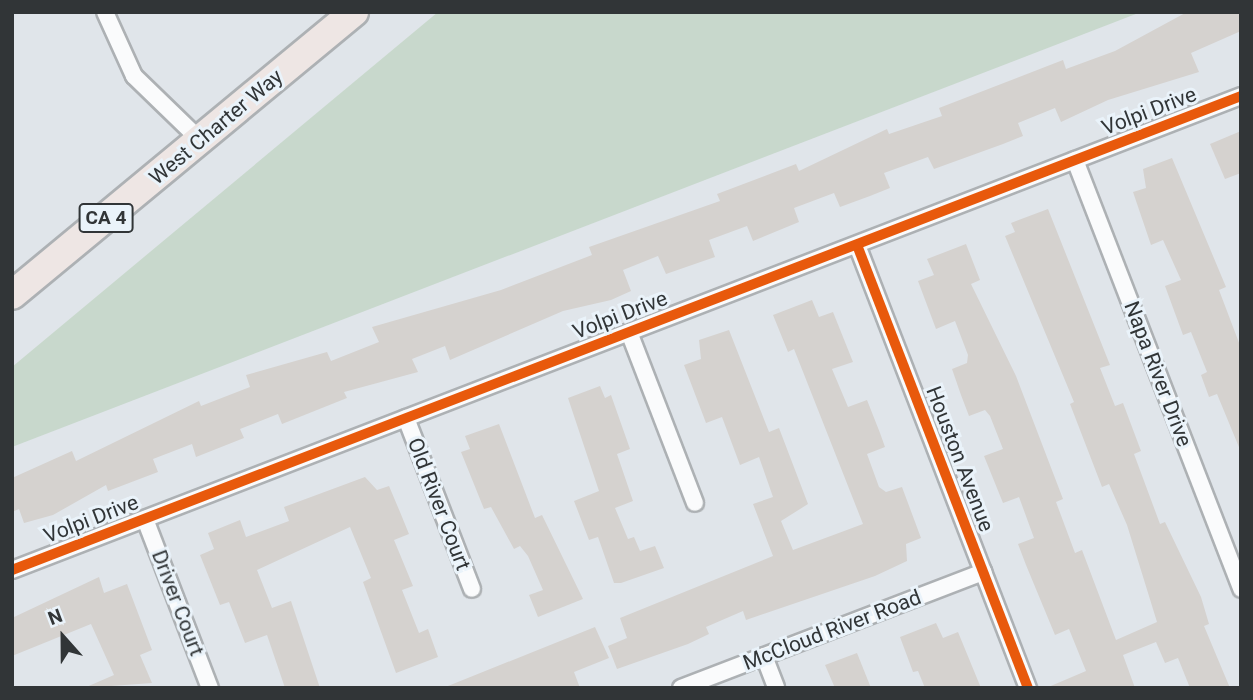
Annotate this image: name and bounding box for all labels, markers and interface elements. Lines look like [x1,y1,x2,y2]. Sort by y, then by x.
street label: West Charter Way [144,64,288,190]
street label: Volpi Drive [1098,81,1200,141]
road number: CA 4 [78,202,134,233]
street label: Volpi Drive [569,285,671,345]
street label: Napa River Drive [1119,298,1197,450]
street label: Houston Avenue [921,383,999,535]
street label: Old River Court [402,434,476,574]
street label: Volpi Drive [40,489,142,549]
street label: Driver Court [146,547,210,659]
street label: McCloud River Road [740,584,924,676]
north arrow [28,602,98,672]
text: N [45,604,66,630]

